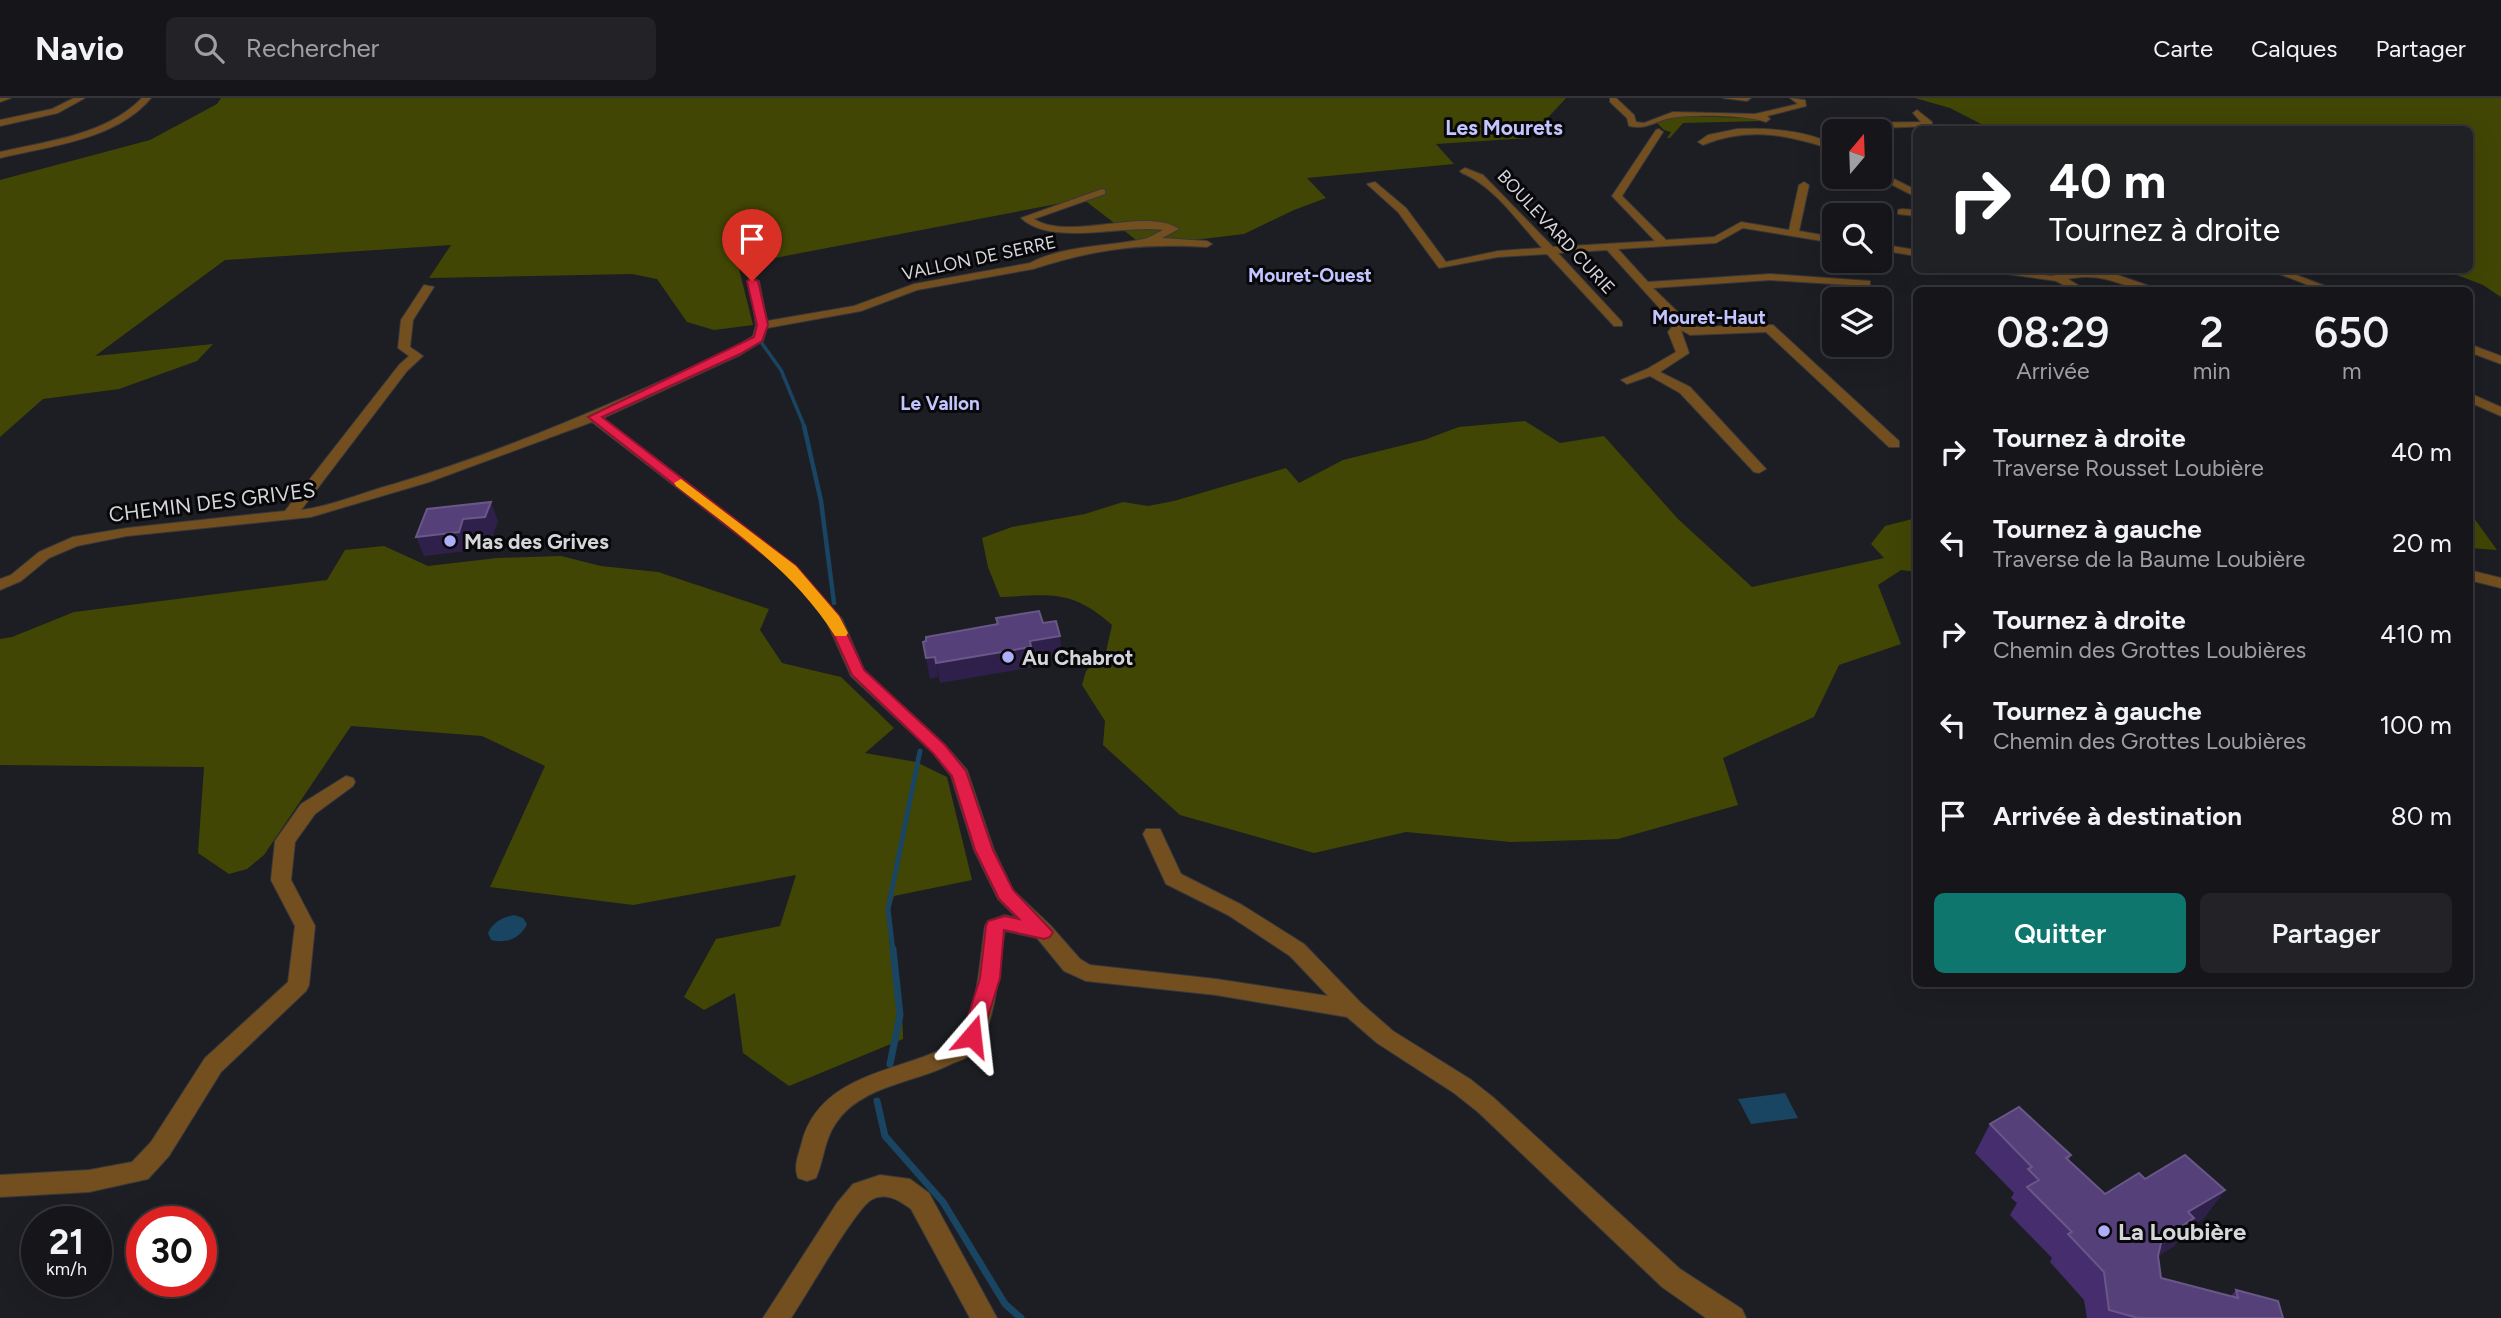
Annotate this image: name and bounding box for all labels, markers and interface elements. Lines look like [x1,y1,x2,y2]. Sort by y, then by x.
search box [166,17,656,80]
text: Navio [35,29,124,68]
icon: search [190,29,228,67]
text: Rechercher [246,32,379,64]
text: Carte [2153,34,2213,63]
text: Calques [2251,34,2337,63]
text: Partager [2375,34,2466,63]
district label: Les Mourets [1445,115,1563,140]
north arrow [1822,119,1892,189]
map controls [1822,119,1892,357]
text: 40 m [2049,151,2166,210]
icon: right [1934,154,2025,245]
street label: BOULEVARD CURIE [1493,165,1619,299]
button: search [1822,203,1892,273]
pin [722,209,782,281]
text: Tournez à droite [2049,211,2280,249]
icon: arrive [733,220,771,258]
street label: VALLON DE SERRE [900,231,1058,285]
district label: Mouret-Ouest [1248,264,1372,287]
button: layers [1822,287,1892,357]
district label: Mouret-Haut [1652,306,1766,329]
text: 08:29 [1996,307,2109,358]
text: 2 [2200,307,2224,358]
text: 650 [2314,307,2389,358]
text: Arrivée [2016,357,2090,385]
text: min [2193,357,2231,385]
text: m [2342,357,2362,385]
district label: Le Vallon [900,392,980,415]
text: Tournez à droite [1993,422,2186,454]
icon: right [1934,433,1972,471]
text: 40 m [2391,436,2452,468]
text: Traverse Rousset Loubière [1993,454,2264,482]
street label: CHEMIN DES GRIVES [107,477,317,527]
text: Tournez à gauche [1993,513,2202,545]
icon: left [1934,524,1972,562]
text: 20 m [2392,527,2452,559]
place label: Mas des Grives [464,529,609,554]
marker: Mas des Grives [442,533,458,549]
text: Traverse de la Baume Loubière [1993,545,2305,573]
text: Tournez à droite [1993,604,2186,636]
icon: right [1934,615,1972,653]
text: 410 m [2380,618,2452,650]
text: Chemin des Grottes Loubières [1993,636,2306,664]
place label: Au Chabrot [1022,645,1133,670]
marker: Au Chabrot [1000,649,1016,665]
text: Tournez à gauche [1993,695,2202,727]
icon: left [1934,706,1972,744]
text: 100 m [2379,709,2452,741]
text: Chemin des Grottes Loubières [1993,727,2306,755]
icon: arrive [1934,797,1972,835]
text: Arrivée à destination [1993,800,2242,832]
text: 80 m [2391,800,2452,832]
button: Quitter [1934,893,2186,973]
button: Partager [2200,893,2452,973]
position arrow [935,999,1009,1073]
speed limit sign: 30 [126,1206,217,1297]
place label: La Loubière [2118,1217,2246,1246]
text: 21 [49,1221,84,1263]
marker: La Loubière [2096,1223,2112,1239]
text: km/h [46,1258,87,1280]

